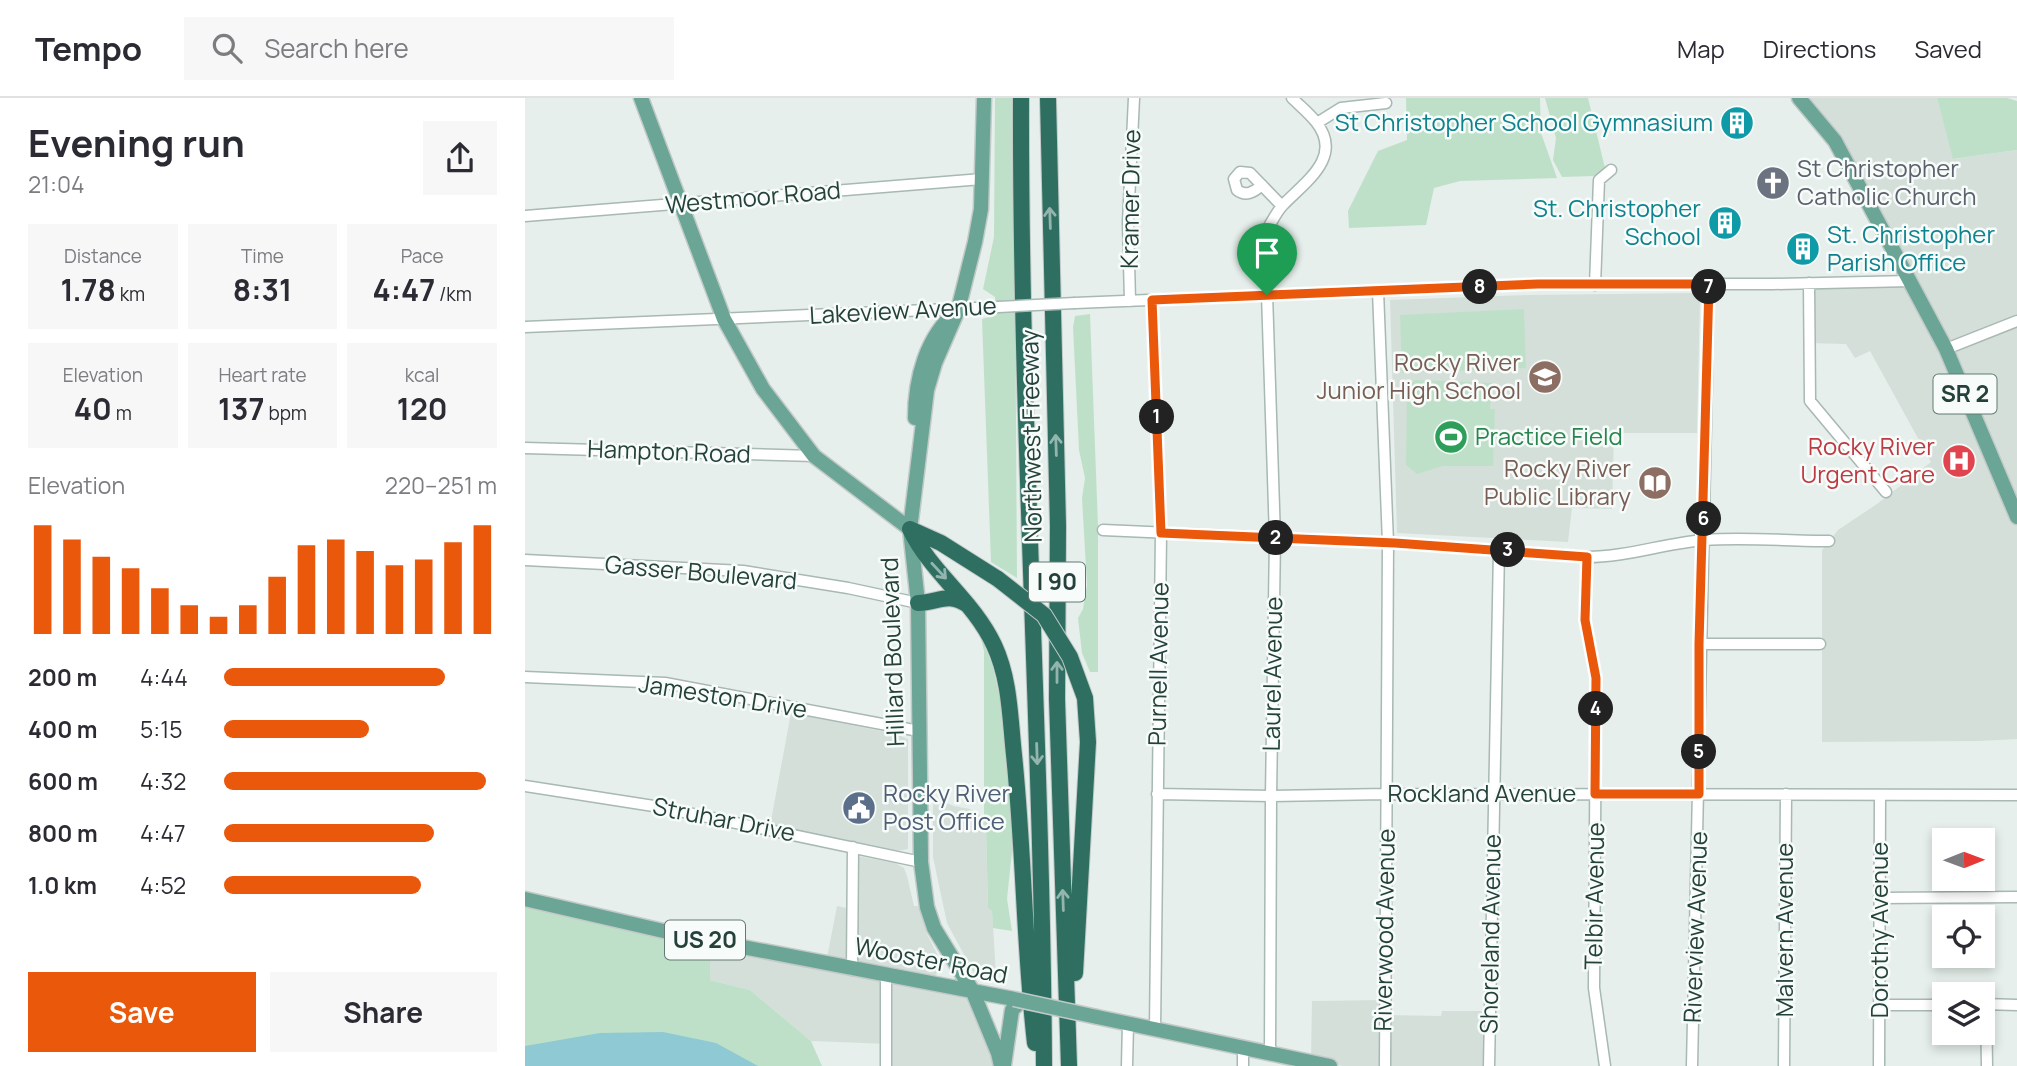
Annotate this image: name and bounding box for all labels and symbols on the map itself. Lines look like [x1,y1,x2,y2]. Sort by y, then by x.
building icon: St Christopher School Gymnasium [1718,104,1756,142]
place label: St Christopher School Gymnasium [1335,105,1713,138]
street label: Kramer Drive [1112,129,1147,269]
place label: St Christopher Catholic Church [1797,151,1977,212]
church icon: St Christopher Catholic Church [1754,164,1792,202]
street label: Westmoor Road [664,172,842,221]
place label: St. Christopher School [1533,191,1701,252]
building icon: St. Christopher School [1706,204,1744,242]
one-way arrow [1043,206,1056,229]
place label: St. Christopher Parish Office [1827,217,1995,278]
pin [1237,223,1297,295]
building icon: St. Christopher Parish Office [1784,230,1822,268]
pin: 8 [1462,270,1497,304]
pin: 7 [1691,270,1727,304]
street label: Lakeview Avenue [808,288,997,331]
street label: Northwest Freeway [1012,329,1049,543]
place label: Rocky River Junior High School [1316,345,1521,406]
school or university icon: Rocky River Junior High School [1526,358,1564,396]
road number: SR 2 [1933,374,1997,414]
pin: 1 [1139,400,1175,434]
sports icon: Practice Field [1432,418,1470,456]
place label: Practice Field [1475,419,1623,452]
place label: Rocky River Urgent Care [1800,429,1935,490]
street label: Hampton Road [587,431,751,470]
one-way arrow [1049,434,1062,457]
hospital icon: Rocky River Urgent Care [1940,442,1978,480]
place label: Rocky River Public Library [1484,451,1631,512]
library icon: Rocky River Public Library [1636,464,1674,502]
pin: 6 [1687,502,1721,536]
pin: 2 [1259,520,1293,556]
pin: 3 [1490,532,1525,568]
street label: Gasser Boulevard [604,547,799,596]
street label: Hilliard Boulevard [872,557,911,747]
one-way arrow [931,562,947,580]
road number: I 90 [1029,562,1085,602]
street label: Purnell Avenue [1140,582,1175,746]
street label: Laurel Avenue [1254,596,1289,752]
one-way arrow [1050,661,1064,684]
street label: Jameston Drive [637,666,810,725]
pin: 4 [1579,692,1613,726]
pin: 5 [1681,734,1717,770]
one-way arrow [1031,742,1044,765]
place label: Rocky River Post Office [883,776,1010,837]
street label: Rockland Avenue [1388,776,1576,809]
street label: Struhar Drive [650,789,798,849]
public building icon: Rocky River Post Office [840,789,878,827]
street label: Telbir Avenue [1576,822,1611,970]
street label: Riverwood Avenue [1365,828,1402,1032]
north arrow [1932,828,1995,891]
street label: Riverview Avenue [1675,831,1714,1023]
street label: Shoreland Avenue [1471,834,1508,1034]
street label: Dorothy Avenue [1862,842,1895,1018]
street label: Malvern Avenue [1767,843,1800,1017]
one-way arrow [1057,889,1070,912]
road number: US 20 [665,920,745,960]
street label: Wooster Road [852,929,1011,991]

